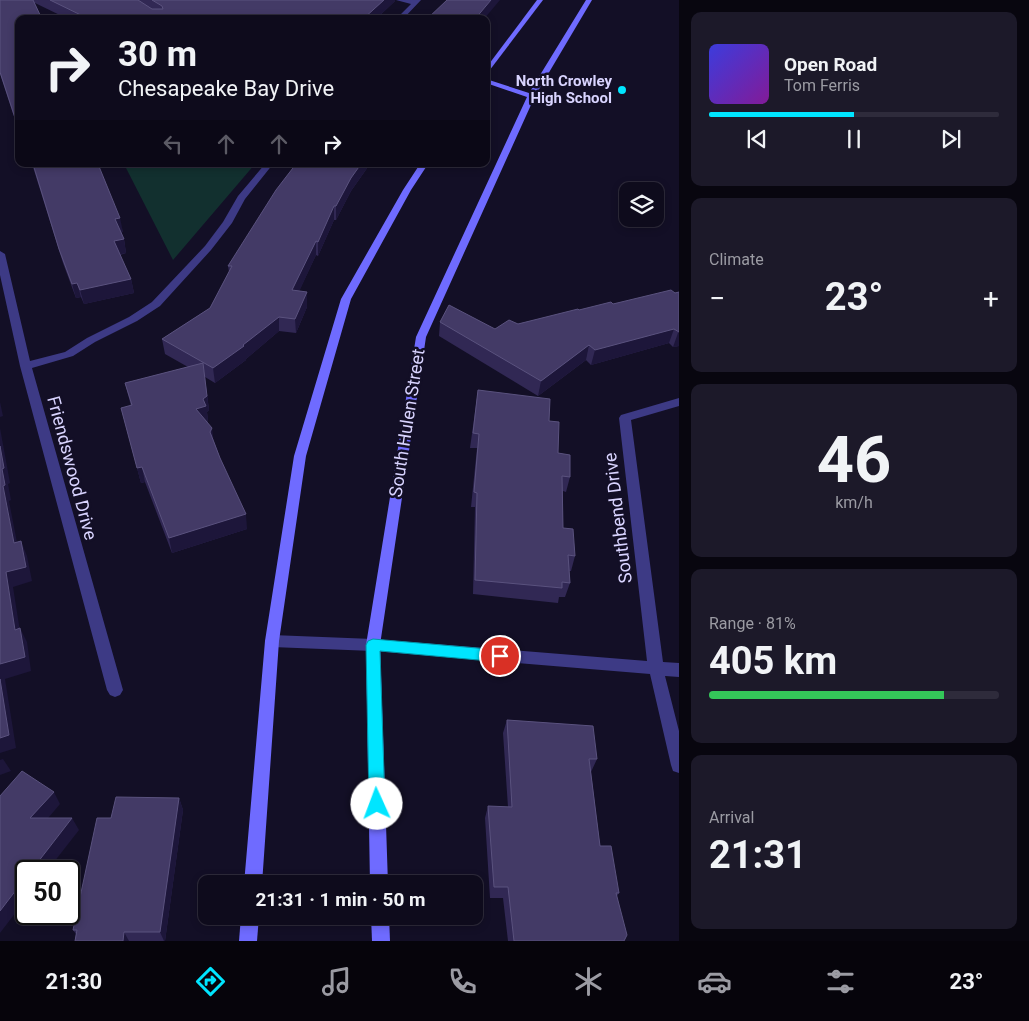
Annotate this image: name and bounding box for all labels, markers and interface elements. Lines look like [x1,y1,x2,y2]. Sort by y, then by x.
text: 30 m [118,34,197,75]
icon: right [35,35,100,100]
text: Open Road [784,53,877,76]
place label: North Crowley High School [516,72,612,107]
text: Chesapeake Bay Drive [118,76,334,101]
text: Tom Ferris [784,76,860,95]
marker: North Crowley High School [616,84,628,96]
icon: previous [743,125,771,153]
icon: pause [840,125,868,153]
icon: next [937,125,965,153]
icon: left [159,130,187,158]
icon: ahead [212,130,240,158]
icon: ahead [265,130,293,158]
icon: right [318,130,346,158]
map controls [619,182,664,227]
button: layers [619,182,664,227]
text: Climate [709,250,764,269]
text: 23° [825,275,883,319]
text: − [709,282,725,315]
text: + [983,282,999,315]
street label: South Hulen Street [384,347,429,499]
street label: Friendswood Drive [43,394,102,542]
text: 46 [817,422,891,498]
street label: Southbend Drive [599,452,636,585]
text: km/h [835,493,873,512]
text: Range · 81% [709,614,796,633]
pin [479,635,521,677]
text: 405 km [709,639,837,683]
icon: arrive [486,642,514,670]
position arrow [350,777,402,829]
text: Arrival [709,808,754,827]
text: 21:31 [709,833,807,877]
speed limit sign: 50 [15,860,80,925]
text: 21:31 · 1 min · 50 m [255,888,426,911]
icon: directions [193,964,228,999]
icon: music [319,964,354,999]
icon: phone [445,964,480,999]
icon: climate [571,964,606,999]
icon: car [697,964,732,999]
icon: filters [823,964,858,999]
text: 21:30 [46,969,102,994]
text: 23° [950,969,983,994]

